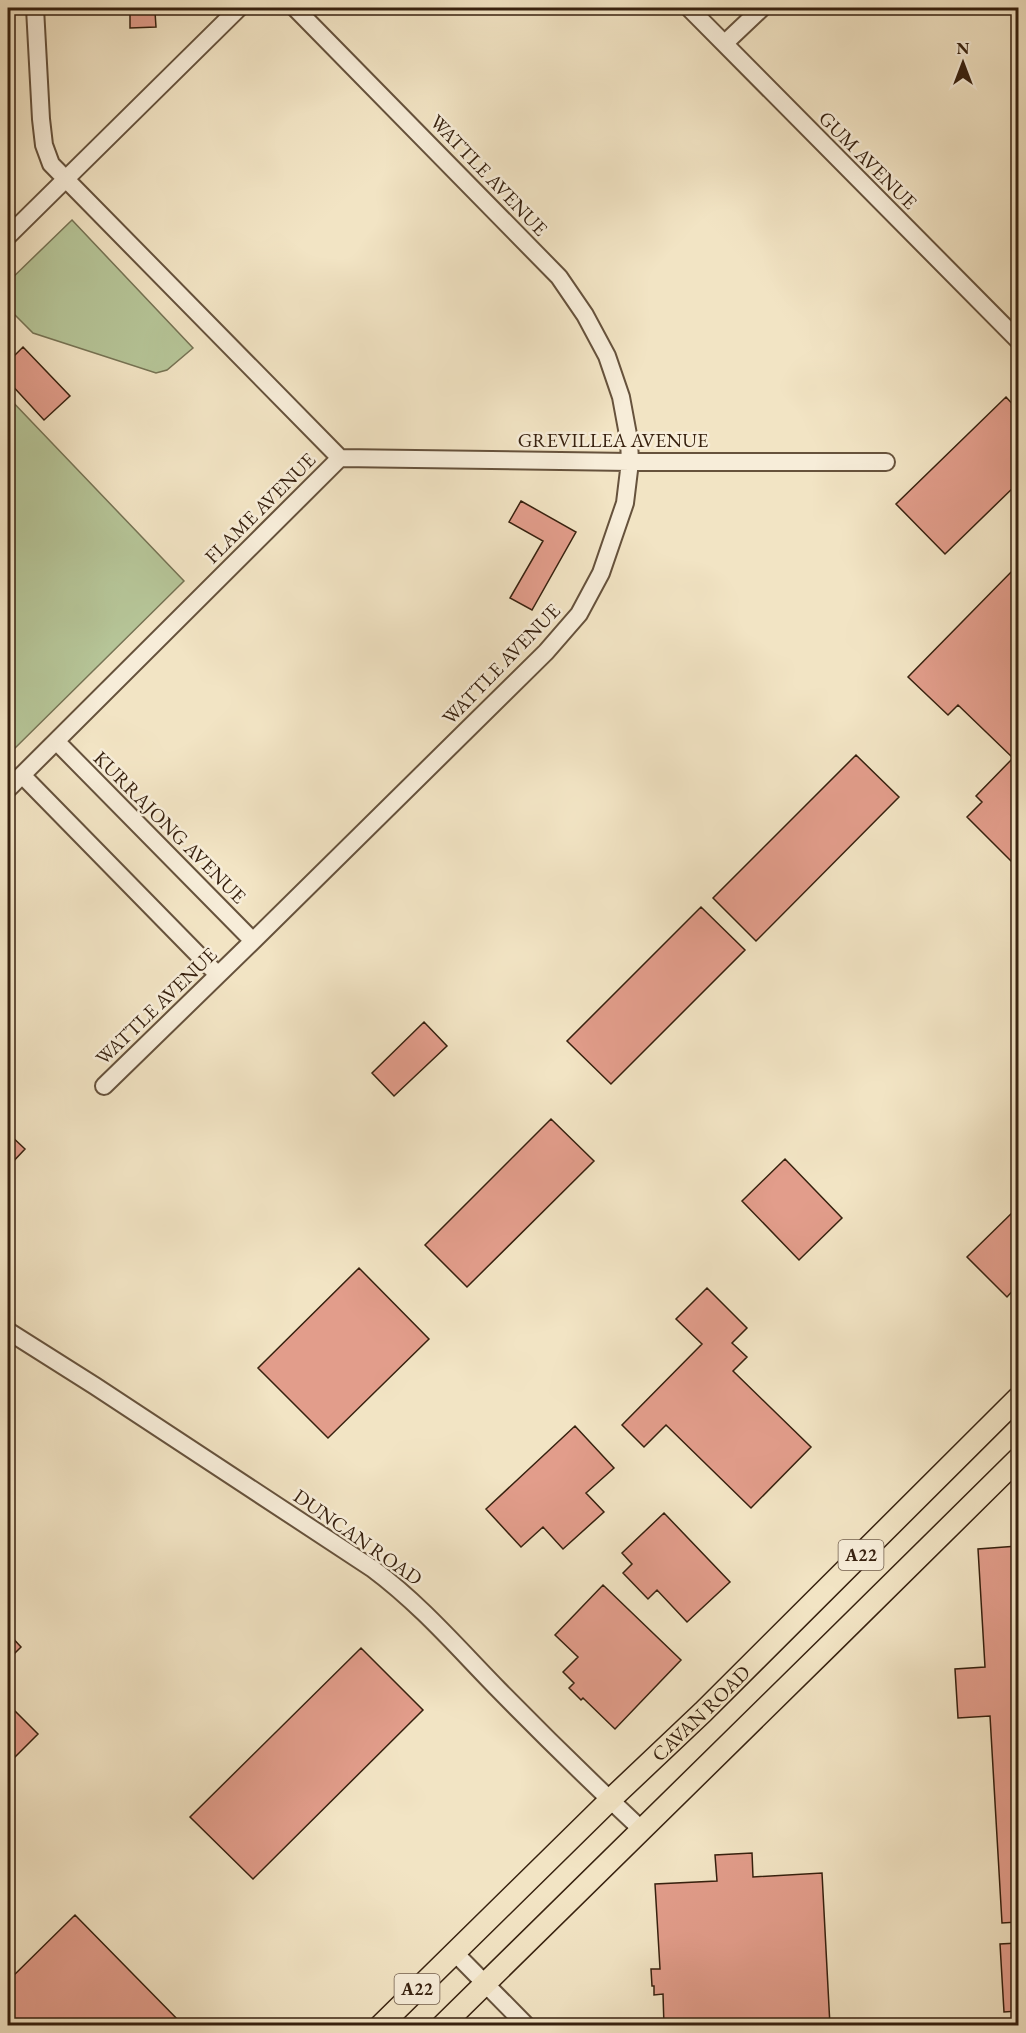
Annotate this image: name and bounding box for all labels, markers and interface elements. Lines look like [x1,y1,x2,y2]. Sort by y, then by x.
north arrow [933,33,993,93]
text: N [957,38,970,59]
street label: GUM AVENUE [813,105,923,215]
street label: WATTLE AVENUE [424,109,554,241]
street label: GREVILLEA AVENUE [518,427,708,453]
street label: FLAME AVENUE [199,447,321,569]
street label: WATTLE AVENUE [436,598,566,730]
street label: KURRAJONG AVENUE [88,745,252,909]
street label: WATTLE AVENUE [90,941,222,1071]
street label: DUNCAN ROAD [289,1483,427,1591]
road number: A22 [838,1540,884,1570]
street label: CAVAN ROAD [646,1659,756,1767]
road number: A22 [394,1974,440,2004]

